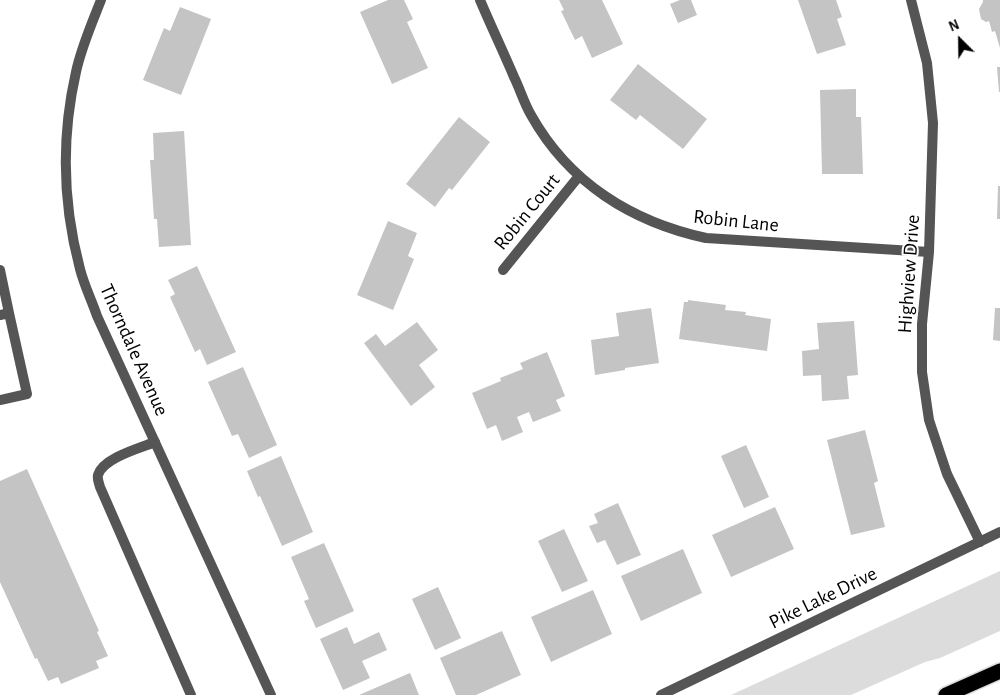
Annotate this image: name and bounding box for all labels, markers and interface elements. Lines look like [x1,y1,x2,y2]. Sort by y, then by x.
north arrow [935,15,985,65]
text: N [947,18,961,35]
street label: Robin Court [489,169,565,255]
street label: Robin Lane [692,205,780,237]
street label: Highview Drive [893,214,925,334]
street label: Thorndale Avenue [94,280,174,420]
street label: Pike Lake Drive [765,562,881,634]

